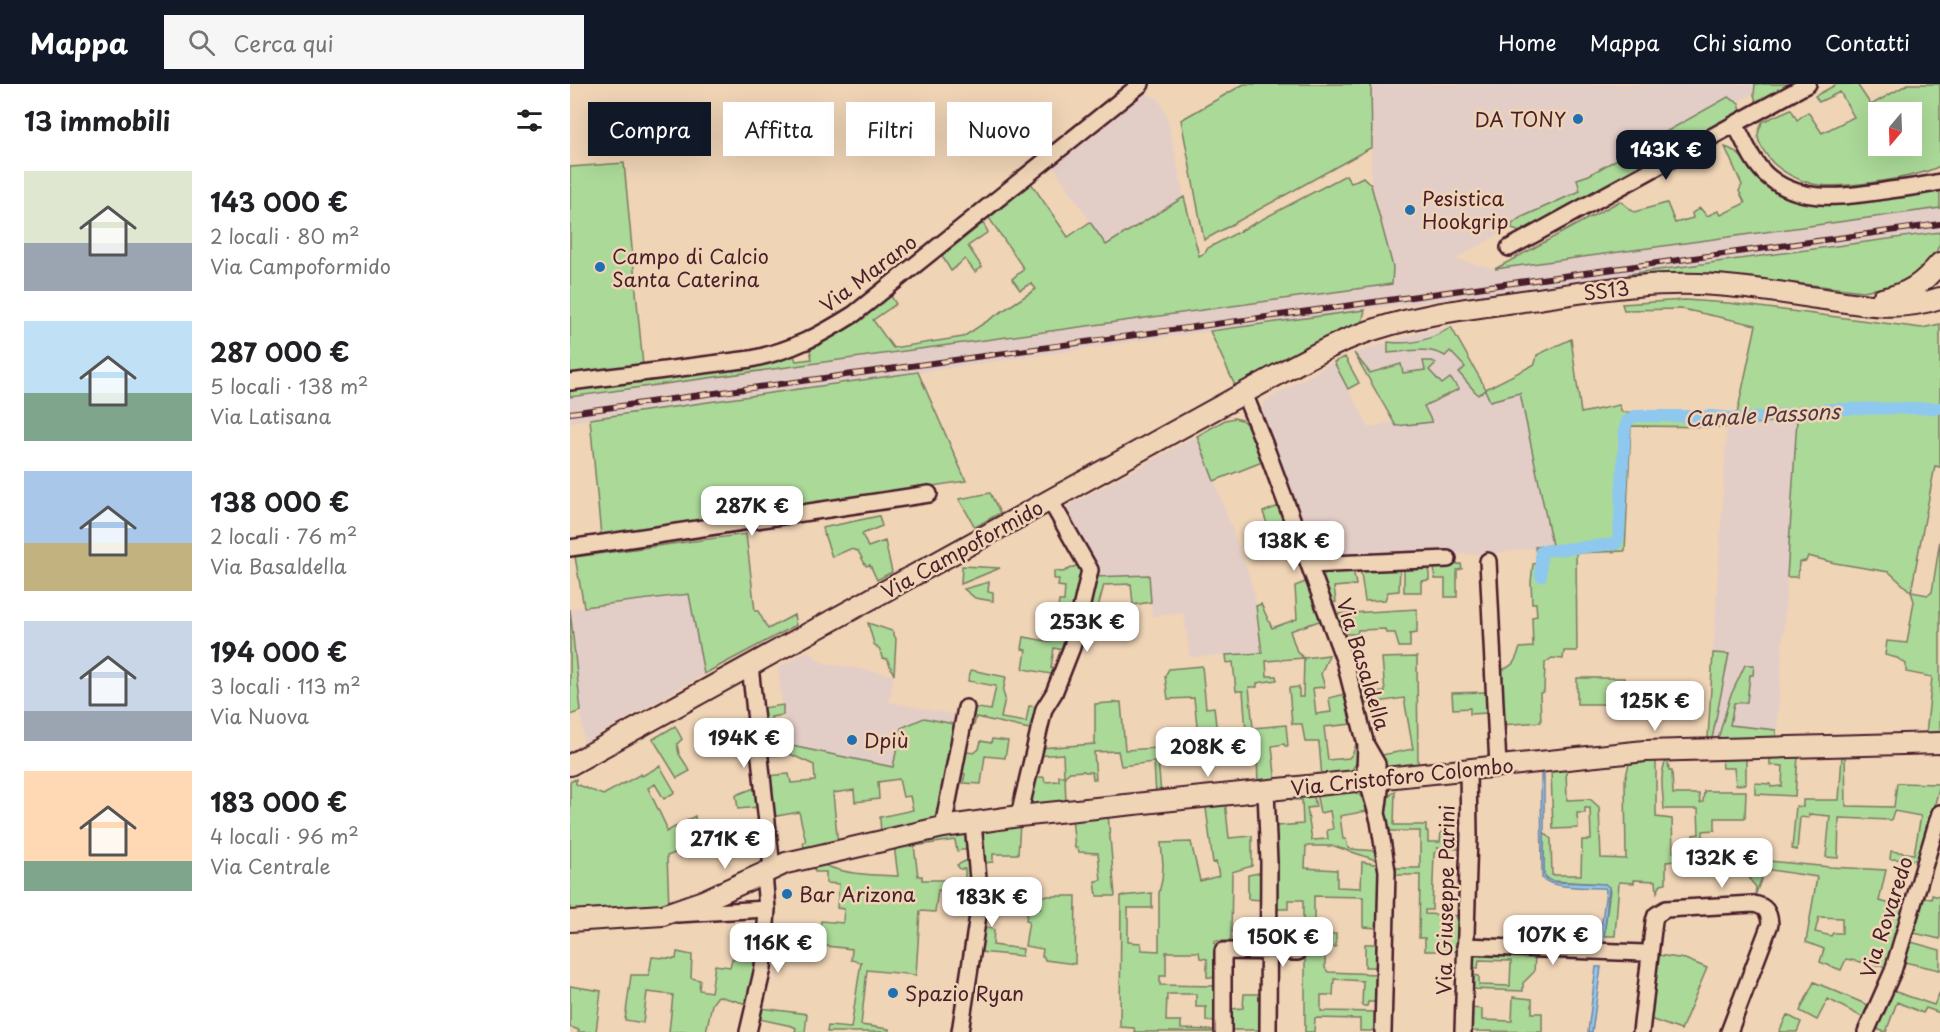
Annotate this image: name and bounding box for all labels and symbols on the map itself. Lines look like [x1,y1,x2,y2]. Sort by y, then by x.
north arrow [1868,102,1922,156]
place label: DA TONY [1475,104,1566,134]
marker: DA TONY [1571,112,1585,126]
pin: 143K € [1617,130,1715,181]
place label: Pesistica Hookgrip [1422,183,1509,236]
marker: Pesistica Hookgrip [1403,203,1417,217]
street label: Via Marano [813,227,923,319]
place label: Campo di Calcio Santa Caterina [612,241,769,294]
marker: Campo di Calcio Santa Caterina [593,260,607,274]
street label: SS13 [1581,272,1631,308]
water label: Canale Passons [1684,394,1843,434]
pin: 287K € [703,486,801,537]
street label: Via Campoformido [876,492,1048,606]
pin: 138K € [1245,521,1343,572]
street label: Via Basaldella [1330,594,1398,734]
pin: 253K € [1038,602,1136,653]
pin: 125K € [1606,681,1704,732]
pin: 194K € [695,718,793,769]
place label: Dpiù [864,725,909,755]
pin: 208K € [1159,727,1257,778]
marker: Dpiù [845,733,859,747]
street label: Via Cristoforo Colombo [1289,749,1515,803]
street label: Via Giuseppe Parini [1428,805,1462,995]
pin: 271K € [676,819,774,870]
pin: 132K € [1673,838,1771,889]
street label: Via Rovaredo [1852,852,1920,982]
pin: 183K € [943,877,1041,928]
place label: Bar Arizona [799,879,916,909]
marker: Bar Arizona [780,887,794,901]
pin: 107K € [1504,915,1602,966]
pin: 150K € [1234,917,1332,968]
pin: 116K € [729,923,827,974]
place label: Spazio Ryan [905,978,1024,1008]
marker: Spazio Ryan [886,986,900,1000]

